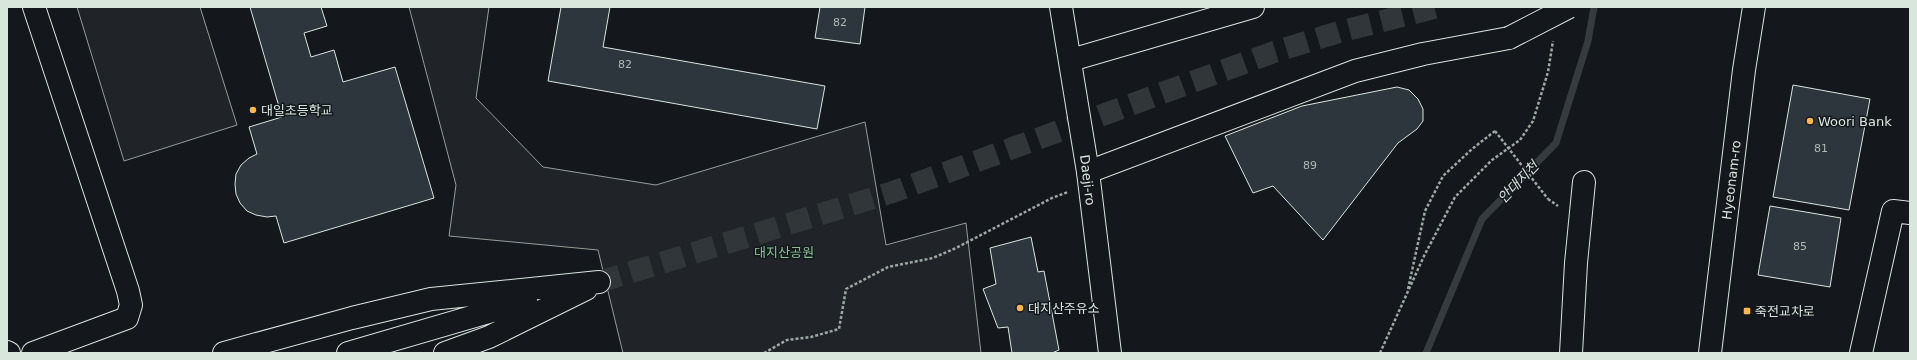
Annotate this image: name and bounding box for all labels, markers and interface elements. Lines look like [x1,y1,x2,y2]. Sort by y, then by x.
house number: 82 [833,16,847,29]
house number: 82 [618,58,632,71]
place label: 대일초등학교 [261,103,333,118]
marker: 대일초등학교 [248,105,258,115]
place label: Woori Bank [1818,114,1892,129]
marker: Woori Bank [1805,116,1815,126]
street label: Hyeonam-ro [1719,139,1744,221]
house number: 81 [1814,142,1828,155]
street label: Daeji-ro [1077,154,1098,206]
water label: 안대지천 [1494,157,1542,206]
house number: 89 [1303,159,1317,172]
house number: 85 [1793,240,1807,253]
park label: 대지산공원 [754,245,814,260]
place label: 대지산주유소 [1028,301,1100,316]
marker: 대지산주유소 [1015,303,1025,313]
place label: 죽전교차로 [1755,304,1815,319]
marker: 죽전교차로 [1742,306,1752,316]

